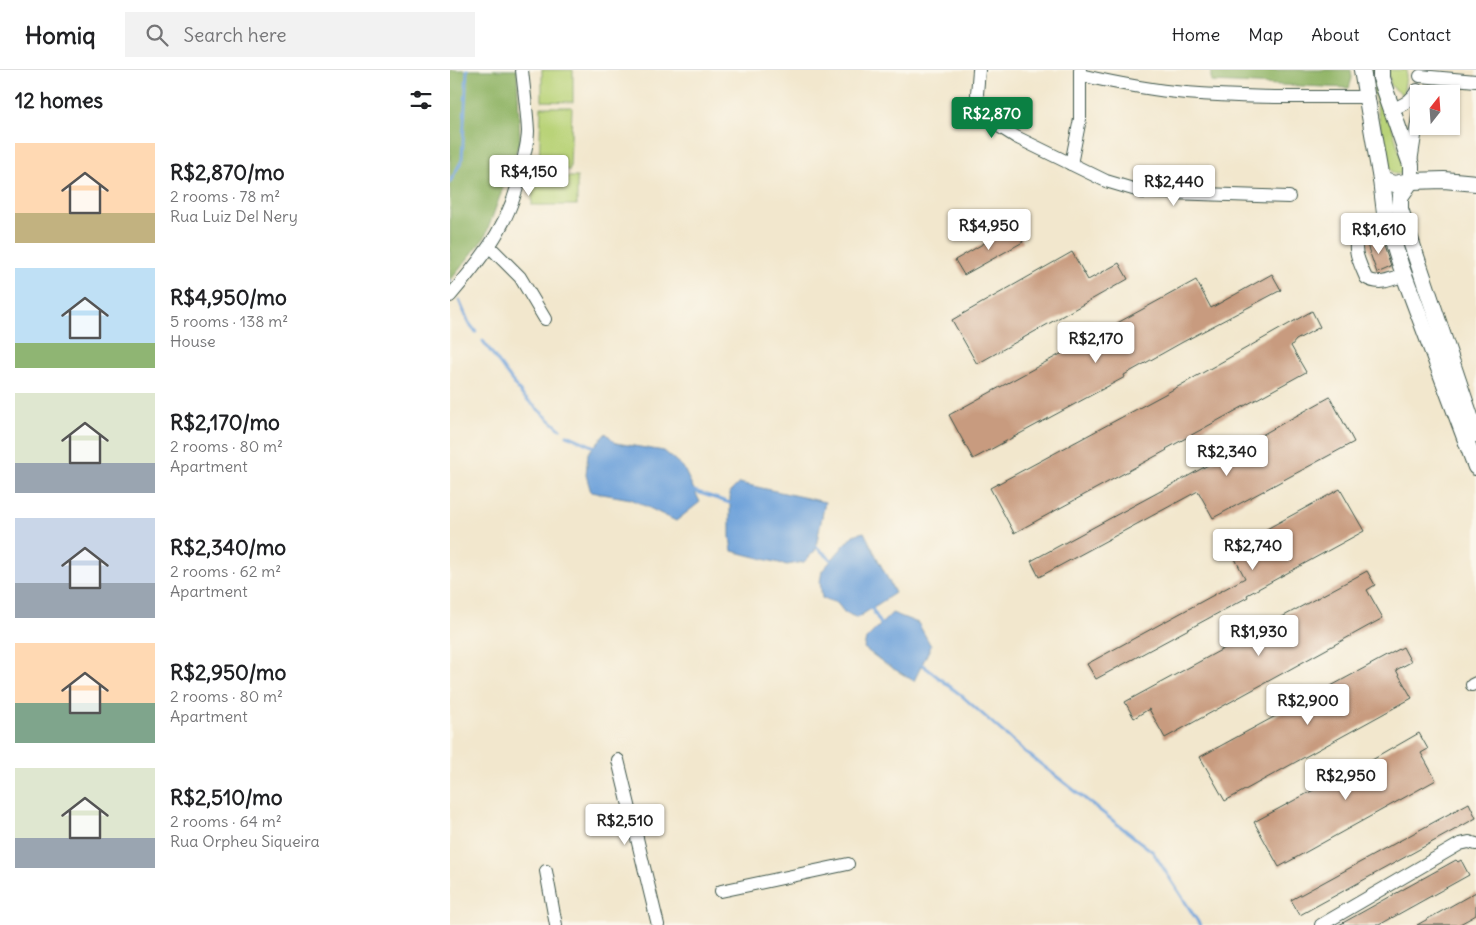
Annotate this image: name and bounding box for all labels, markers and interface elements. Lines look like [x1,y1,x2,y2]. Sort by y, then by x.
search box [125,12,475,57]
text: Homiq [25,20,95,50]
icon: search [143,21,171,49]
text: Search here [183,23,286,47]
text: Home [1172,23,1220,46]
text: Map [1248,23,1283,46]
text: About [1311,23,1359,46]
text: Contact [1387,23,1451,46]
north arrow [1410,85,1460,135]
map controls [1410,85,1460,135]
icon: filters [407,86,435,114]
text: 12 homes [15,87,103,114]
pin: R$2,870 [946,97,1038,139]
text: R$2,870 [963,103,1021,123]
pin: R$4,150 [483,154,575,197]
text: R$2,870/mo [170,159,284,186]
text: R$4,150 [500,161,558,181]
icon: home [55,163,115,223]
pin: R$2,440 [1128,164,1220,207]
text: R$2,440 [1144,171,1204,191]
text: 2 rooms · 78 m² [170,186,280,206]
text: Rua Luiz Del Nery [170,206,298,226]
pin: R$4,950 [943,208,1035,251]
pin: R$1,610 [1333,212,1425,255]
text: R$4,950 [959,215,1019,235]
text: R$1,610 [1352,219,1406,239]
text: R$4,950/mo [170,284,287,311]
icon: home [55,288,115,348]
text: 5 rooms · 138 m² [170,311,288,331]
pin: R$2,170 [1050,322,1142,364]
text: R$2,170 [1068,328,1124,348]
text: House [170,331,216,351]
text: R$2,170/mo [170,409,280,436]
icon: home [55,413,115,473]
pin: R$2,340 [1181,434,1273,477]
text: 2 rooms · 80 m² [170,436,283,456]
text: R$2,340 [1197,441,1257,461]
text: Apartment [170,456,248,476]
pin: R$2,740 [1207,528,1299,571]
text: R$2,340/mo [170,534,286,561]
text: R$2,740 [1224,535,1282,555]
icon: home [55,538,115,598]
text: 2 rooms · 62 m² [170,561,281,581]
text: Apartment [170,581,248,601]
pin: R$1,930 [1213,614,1305,657]
text: R$1,930 [1230,621,1288,641]
text: R$2,950/mo [170,659,286,686]
icon: home [55,663,115,723]
pin: R$2,900 [1262,684,1354,726]
text: 2 rooms · 80 m² [170,686,283,706]
text: R$2,900 [1277,690,1339,710]
text: Apartment [170,706,248,726]
pin: R$2,950 [1300,758,1392,801]
text: R$2,950 [1316,765,1376,785]
text: R$2,510/mo [170,784,282,811]
icon: home [55,788,115,848]
pin: R$2,510 [579,804,671,846]
text: R$2,510 [596,810,654,830]
text: 2 rooms · 64 m² [170,811,282,831]
text: Rua Orpheu Siqueira [170,831,320,851]

